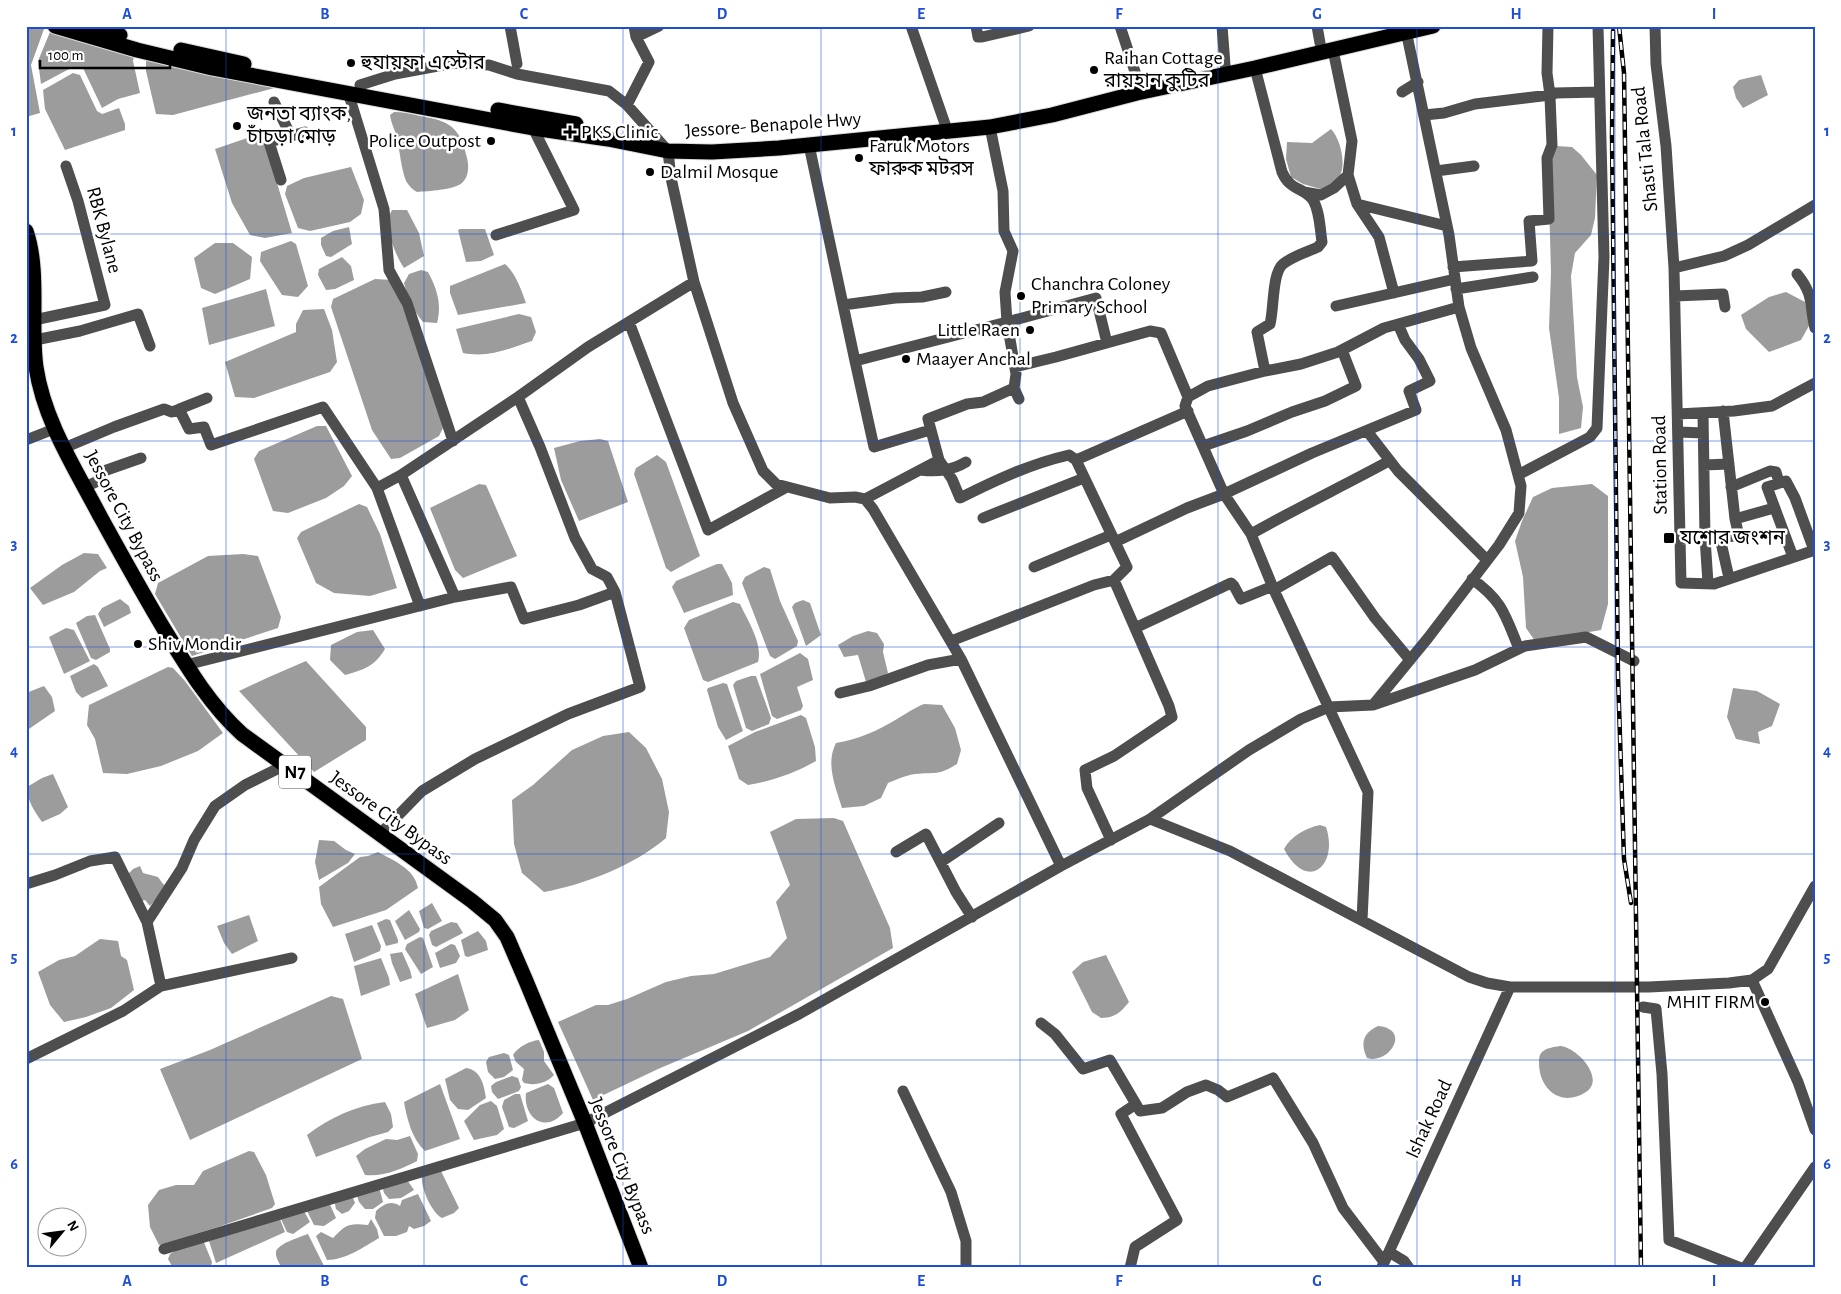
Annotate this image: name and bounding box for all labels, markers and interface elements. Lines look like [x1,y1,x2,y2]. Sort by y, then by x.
text: A [122,6,132,22]
text: B [320,6,330,22]
text: C [520,6,529,22]
text: D [717,6,728,22]
text: E [917,6,925,22]
text: F [1115,6,1123,22]
text: G [1312,6,1322,22]
text: H [1510,6,1522,22]
text: I [1712,6,1716,22]
scale bar [40,38,170,70]
text: 100 m [48,48,83,63]
place label: Raihan Cottage রায়হান কুটির [1103,48,1223,92]
place label: হুযায়ফা এস্টোর [360,50,486,73]
marker: হুযায়ফা এস্টোর [345,57,357,69]
marker: Raihan Cottage রায়হান কুটির [1088,64,1100,76]
street label: Shasti Tala Road [1628,85,1662,213]
place label: জনতা ব্যাংক, চাঁচড়া মোড় [246,104,351,147]
street label: Jessore- Benapole Hwy [684,109,862,141]
marker: জনতা ব্যাংক, চাঁচড়া মোড় [231,120,243,132]
place label: PKS Clinic [581,122,658,142]
text: 1 [11,123,17,139]
text: 1 [1824,123,1830,139]
marker: PKS Clinic [563,125,577,139]
place label: Police Outpost [369,131,482,151]
marker: Police Outpost [485,135,497,147]
place label: Faruk Motors ফারুক মটরস [868,136,974,179]
marker: Faruk Motors ফারুক মটরস [853,152,865,164]
place label: Dalmil Mosque [660,162,778,182]
marker: Dalmil Mosque [644,166,656,178]
street label: RBK Bylane [83,184,125,276]
place label: Chanchra Coloney Primary School [1031,274,1171,317]
marker: Chanchra Coloney Primary School [1015,290,1027,302]
place label: Little Raen [937,320,1020,340]
marker: Little Raen [1024,324,1036,336]
text: 2 [10,330,18,346]
text: 2 [1823,330,1831,346]
place label: Maayer Anchal [916,349,1031,369]
marker: Maayer Anchal [900,353,912,365]
street label: Station Road [1649,415,1671,515]
street label: Jessore City Bypass [81,447,167,585]
place label: যশোর জংশন [1679,528,1786,548]
marker: যশোর জংশন [1662,531,1676,545]
text: 3 [11,536,18,552]
text: 3 [1824,536,1831,552]
place label: Shiv Mondir [148,634,242,654]
marker: Shiv Mondir [132,638,144,650]
text: 4 [10,743,18,759]
text: 4 [1823,743,1831,759]
road number: N7 [279,756,311,789]
street label: Jessore City Bypass [326,767,456,869]
text: 5 [11,949,18,965]
text: 5 [1824,949,1831,965]
place label: MHIT FIRM [1666,992,1755,1012]
marker: MHIT FIRM [1759,996,1771,1008]
street label: Ishak Road [1402,1077,1456,1161]
street label: Jessore City Bypass [585,1095,659,1237]
text: 6 [10,1156,18,1172]
text: 6 [1823,1156,1831,1172]
north arrow [38,1206,88,1256]
text: N [64,1219,81,1234]
text: A [122,1273,132,1289]
text: B [320,1273,330,1289]
text: C [520,1273,529,1289]
text: D [717,1273,728,1289]
text: E [917,1273,925,1289]
text: F [1115,1273,1123,1289]
text: G [1312,1273,1322,1289]
text: H [1510,1273,1522,1289]
text: I [1712,1273,1716,1289]

